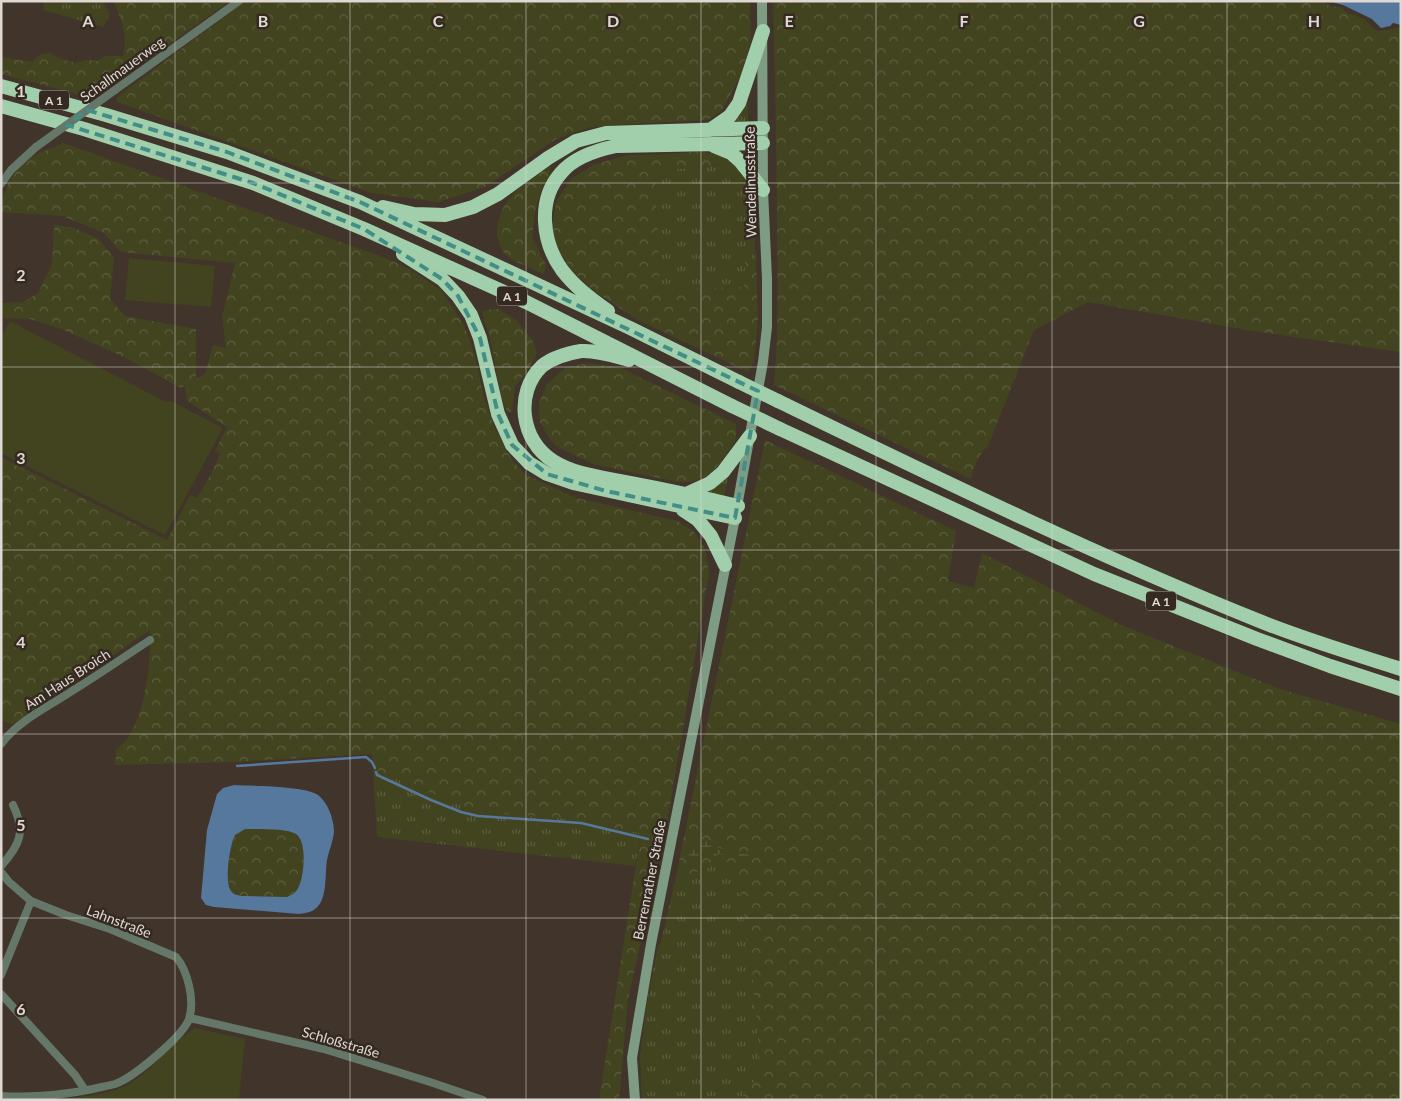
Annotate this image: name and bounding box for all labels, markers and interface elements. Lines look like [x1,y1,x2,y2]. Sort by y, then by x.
text: A [81,11,94,30]
text: B [258,11,268,30]
text: C [433,11,444,30]
text: D [607,11,619,30]
text: E [784,11,794,30]
text: F [959,11,969,30]
text: G [1133,11,1145,30]
text: H [1308,11,1320,30]
street label: Schallmauerweg [77,33,167,105]
text: 1 [16,81,26,100]
road number: A 1 [39,90,69,110]
street label: Wendelinusstraße [741,126,759,238]
text: 2 [16,265,26,284]
road number: A 1 [497,286,527,306]
text: 3 [16,448,26,467]
road number: A 1 [1146,592,1176,610]
text: 4 [16,632,26,651]
street label: Am Haus Broich [21,645,113,713]
text: 5 [16,815,26,834]
street label: Berrenrather Straße [629,819,669,941]
street label: Lahnstraße [84,901,154,941]
text: 6 [16,999,26,1018]
street label: Schloßstraße [300,1023,382,1061]

